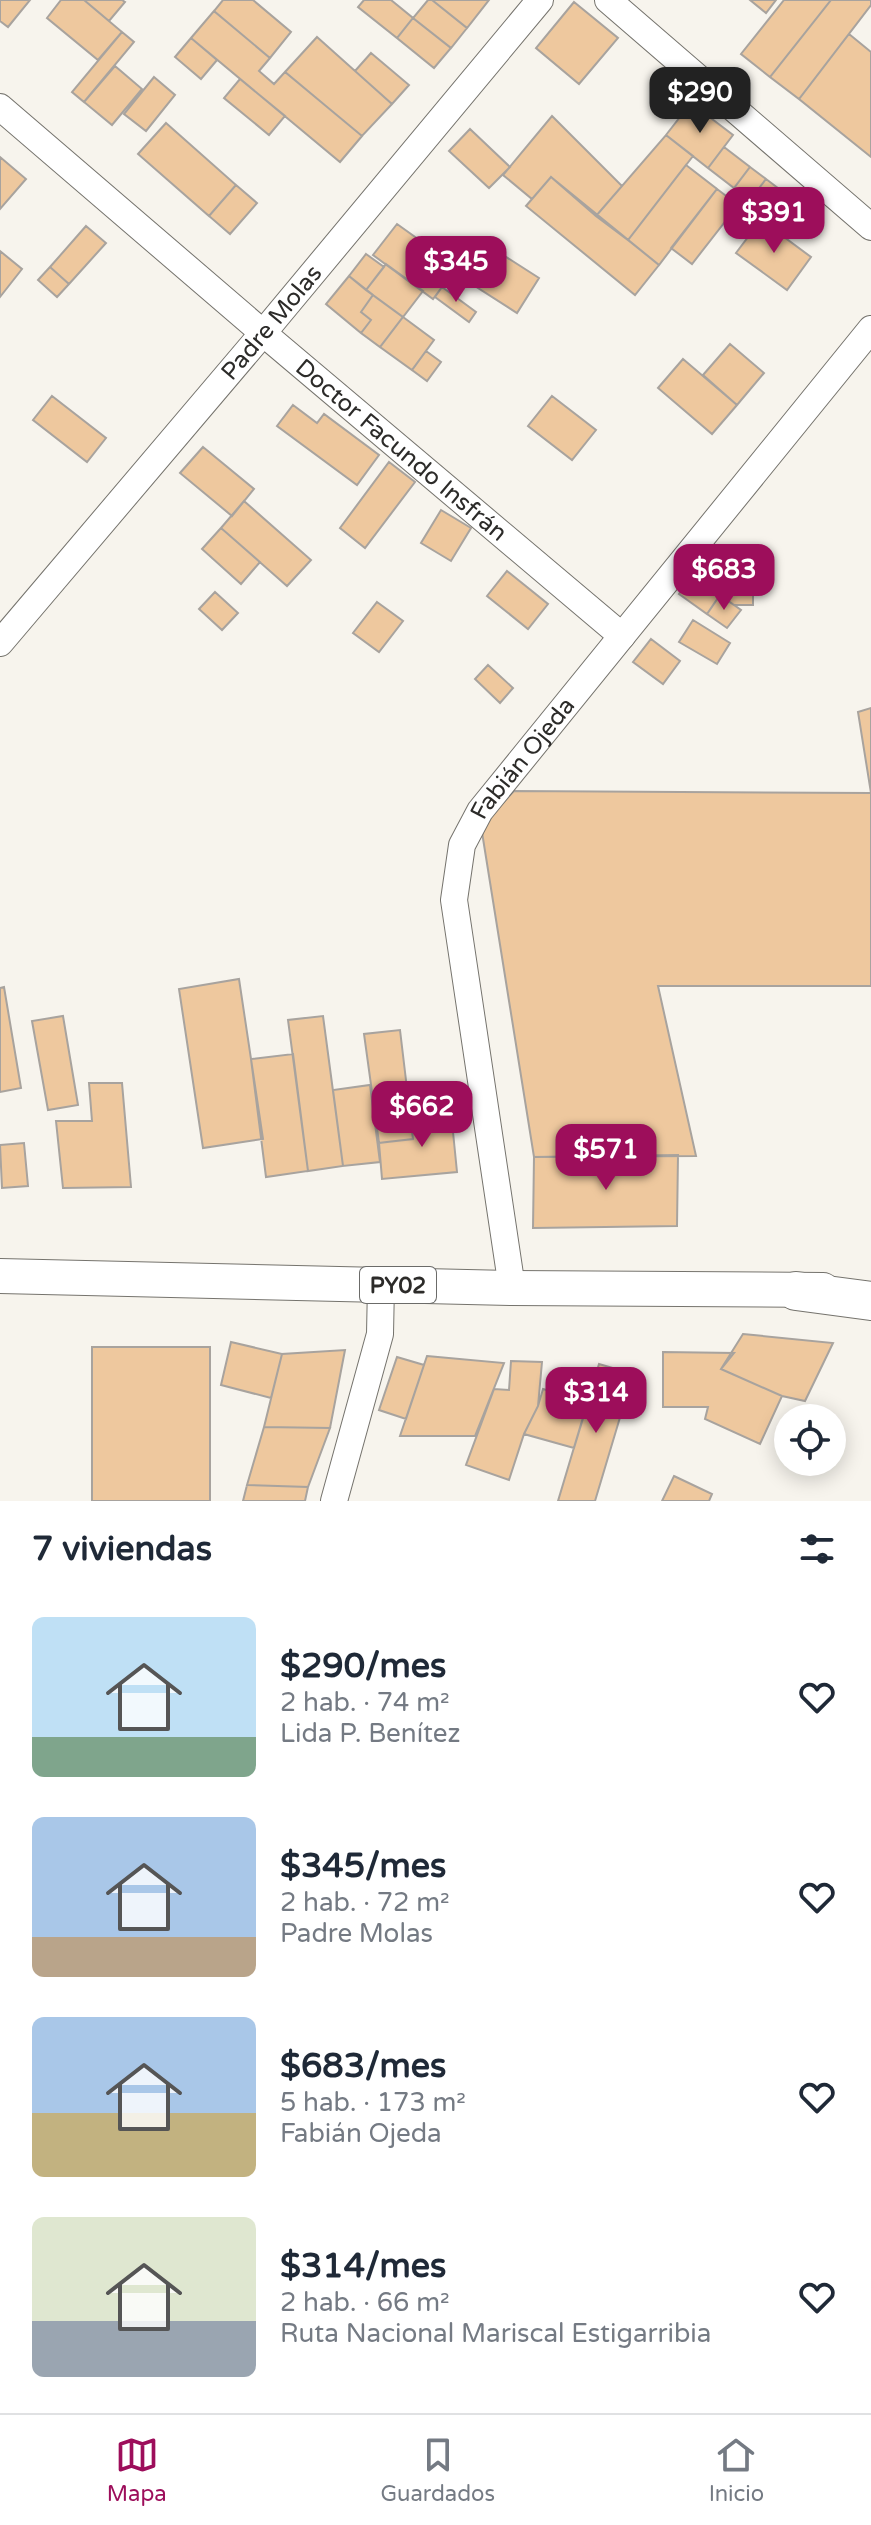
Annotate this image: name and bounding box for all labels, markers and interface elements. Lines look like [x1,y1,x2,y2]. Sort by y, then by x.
pin: $290 [653,67,747,135]
text: $290 [667,77,733,108]
pin: $391 [727,187,821,255]
text: $391 [741,197,807,228]
pin: $345 [409,236,503,304]
text: $345 [423,246,489,277]
street label: Padre Molas [215,259,328,386]
street label: Doctor Facundo Insfrán [290,353,513,548]
pin: $683 [677,544,771,612]
text: $683 [691,554,757,585]
street label: Fabián Ojeda [464,692,581,824]
pin: $662 [375,1081,469,1149]
text: $662 [389,1091,455,1122]
pin: $571 [559,1124,653,1192]
text: $571 [573,1134,639,1165]
road number: PY02 [360,1267,436,1303]
pin: $314 [549,1367,643,1435]
text: $314 [563,1377,629,1408]
map controls [774,1404,846,1476]
button: locate [774,1404,846,1476]
icon: filters [795,1527,839,1571]
text: 7 viviendas [32,1529,212,1570]
text: $290/mes [280,1646,446,1687]
icon: home [96,1649,192,1745]
icon: heart [795,1675,839,1719]
text: 2 hab. · 74 m² [280,1687,450,1718]
text: Lida P. Benítez [280,1718,461,1749]
text: $345/mes [280,1846,446,1887]
icon: home [96,1849,192,1945]
icon: heart [795,1875,839,1919]
text: 2 hab. · 72 m² [280,1887,450,1918]
text: Padre Molas [280,1918,433,1949]
text: $683/mes [280,2046,446,2087]
icon: home [96,2049,192,2145]
icon: heart [795,2075,839,2119]
text: 5 hab. · 173 m² [280,2087,466,2118]
text: Fabián Ojeda [280,2118,442,2149]
text: $314/mes [280,2246,446,2287]
icon: home [96,2249,192,2345]
icon: heart [795,2275,839,2319]
text: 2 hab. · 66 m² [280,2287,450,2318]
text: Ruta Nacional Mariscal Estigarribia [280,2318,711,2349]
tab: Mapa [107,2433,167,2507]
tab: Guardados [380,2433,495,2507]
tab: Inicio [709,2433,764,2507]

